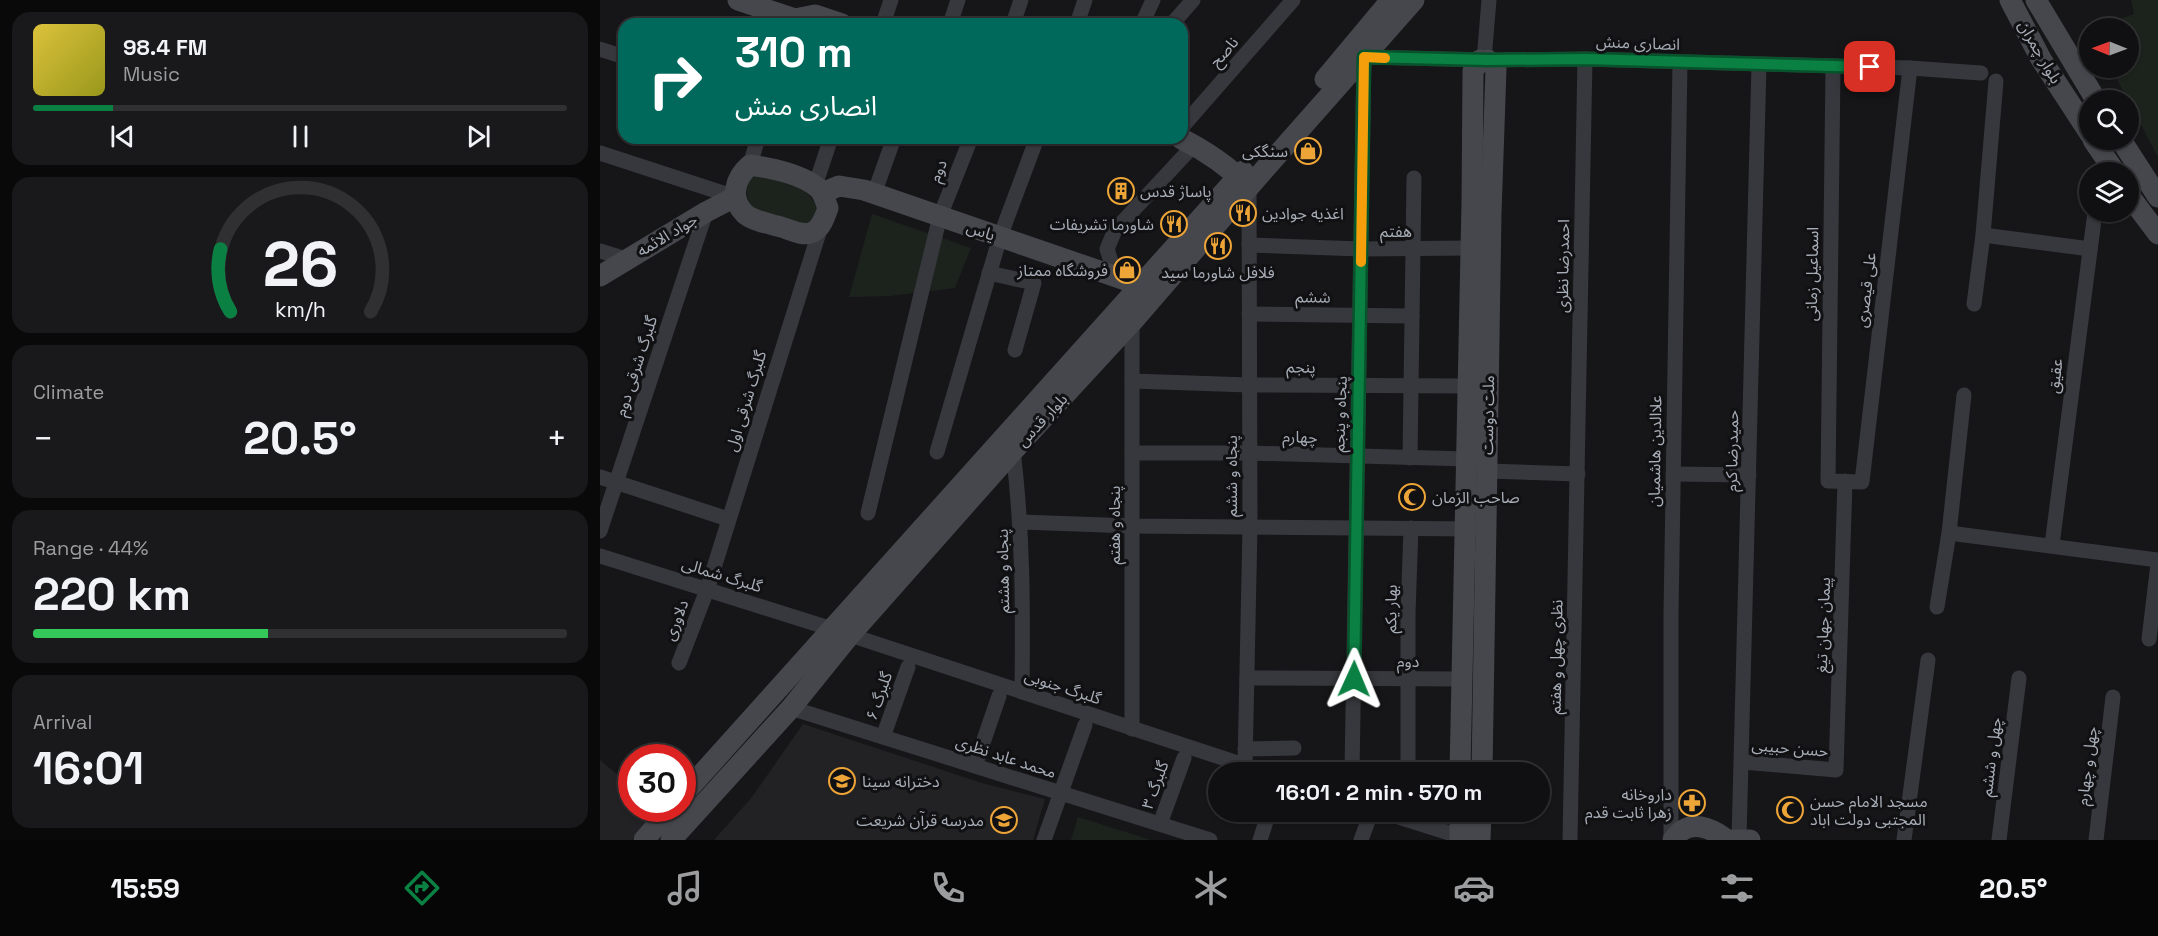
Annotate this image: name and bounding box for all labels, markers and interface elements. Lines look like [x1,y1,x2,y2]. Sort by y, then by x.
street label: بلوار چمران [2013,17,2067,88]
north arrow [2079,18,2139,78]
map controls [2079,18,2139,222]
text: 310 m [735,26,853,79]
street label: انصاری منش [1596,31,1680,55]
street label: ناصح [1205,32,1245,73]
text: 98.4 FM [123,33,207,61]
pin [1844,41,1895,92]
icon: right [636,42,714,120]
icon: arrive [1853,50,1886,83]
text: Music [123,61,180,87]
text: انصاری منش [735,88,877,123]
button: search [2079,90,2139,150]
icon: previous [106,120,139,153]
icon: pause [284,120,317,153]
icon: next [462,120,495,153]
shop icon: سنگکی [1293,136,1323,166]
place label: سنگکی [1242,141,1288,162]
street label: دوم [924,157,954,186]
button: layers [2079,162,2139,222]
building icon: پاساژ قدس [1106,176,1136,206]
place label: پاساژ قدس [1140,181,1212,202]
restaurant icon: اغذیه جوادین [1228,198,1258,228]
place label: اغذیه جوادین [1262,203,1344,224]
street label: جواد الائمه [633,209,701,261]
restaurant icon: شاورما تشریفات [1159,209,1189,239]
place label: شاورما تشریفات [1050,214,1154,235]
street label: یاس [964,216,998,246]
street label: احمدرضا نظری [1552,219,1574,313]
street label: هفتم [1380,221,1412,244]
text: 26 [262,225,338,304]
street label: اسماعیل زمانی [1801,227,1823,321]
restaurant icon: فلافل شاورما سید [1203,231,1233,261]
street label: علی قیصری [1851,251,1881,329]
shop icon: فروشگاه ممتاز [1112,255,1142,285]
place label: فروشگاه ممتاز [1016,260,1108,281]
place label: فلافل شاورما سید [1161,262,1275,283]
street label: ششم [1295,286,1331,310]
text: km/h [274,296,326,323]
street label: گلبرگ شرقی دوم [610,313,664,420]
street label: گلبرگ شرقی اول [721,348,771,454]
street label: پنجم [1286,356,1316,380]
street label: عقیق [2042,357,2068,395]
street label: پنجاه و پنجم [1328,375,1354,453]
street label: ملت دوست [1477,375,1499,455]
text: Climate [33,379,104,405]
street label: بلوار قدس [1012,389,1072,451]
street label: علاالدین هاشمیان [1644,395,1666,507]
text: 20.5° [243,410,357,467]
street label: حمیدرضا کرم [1721,410,1745,492]
text: − [33,418,53,460]
text: + [547,418,567,460]
street label: چهارم [1282,426,1318,450]
street label: پنجاه و ششم [1221,435,1244,517]
mosque icon: صاحب الزمان [1397,482,1427,512]
street label: پنجاه و هفتم [1104,485,1127,565]
place label: صاحب الزمان [1432,487,1520,508]
street label: پنجاه و هشتم [992,528,1016,614]
text: Range · 44% [33,535,149,561]
street label: گلبرگ شمالی [679,553,765,597]
text: 220 km [33,566,191,623]
street label: پیمان جهان تیغ [1811,577,1837,674]
street label: بهار یکم [1380,584,1404,634]
street label: دلاوری [659,597,693,643]
street label: نظری چهل و هفتم [1544,599,1570,715]
position arrow [1322,647,1386,711]
street label: دوم [1397,651,1419,674]
street label: گلبرگ جنوبی [1022,665,1104,709]
street label: گلبرگ ۶ [861,669,897,723]
text: Arrival [33,709,92,735]
street label: چهل و ششم [1976,716,2008,798]
street label: چهل و چهارم [2072,725,2104,807]
street label: محمد عابد نظری [953,731,1059,783]
street label: حسن حبیبی [1751,734,1829,762]
text: 16:01 [33,740,144,797]
speed limit sign: 30 [618,744,696,822]
street label: گلبرگ ۳ [1137,758,1174,812]
school or university icon: دخترانه سینا [827,766,857,796]
place label: دخترانه سینا [862,771,940,792]
text: 16:01 · 2 min · 570 m [1276,778,1482,806]
place label: داروخانه زهرا ثابت قدم [1585,784,1672,825]
pharmacy icon: داروخانه زهرا ثابت قدم [1677,788,1707,818]
place label: مسجد الامام حسن المجتبى دولت اباد [1810,791,1928,830]
mosque icon: مسجد الامام حسن المجتبى دولت اباد [1775,795,1805,825]
school or university icon: مدرسه قرآن شریعت [989,805,1019,835]
place label: مدرسه قرآن شریعت [856,810,984,831]
icon: directions [401,867,443,909]
icon: music [664,867,706,909]
icon: phone [927,867,969,909]
icon: climate [1190,867,1232,909]
icon: car [1453,867,1495,909]
icon: filters [1716,867,1758,909]
text: 15:59 [111,871,180,906]
text: 20.5° [1979,871,2047,906]

